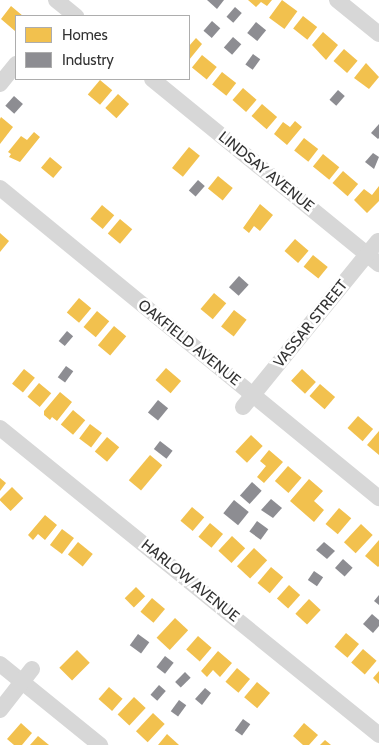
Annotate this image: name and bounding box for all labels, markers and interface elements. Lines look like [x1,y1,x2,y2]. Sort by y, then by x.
legend [15,15,190,80]
text: Homes [62,26,108,44]
text: Industry [62,51,114,69]
street label: LINDSAY AVENUE [215,128,317,216]
street label: VASSAR STREET [270,277,352,371]
street label: OAKFIELD AVENUE [134,296,244,390]
street label: HARLOW AVENUE [137,536,243,626]

